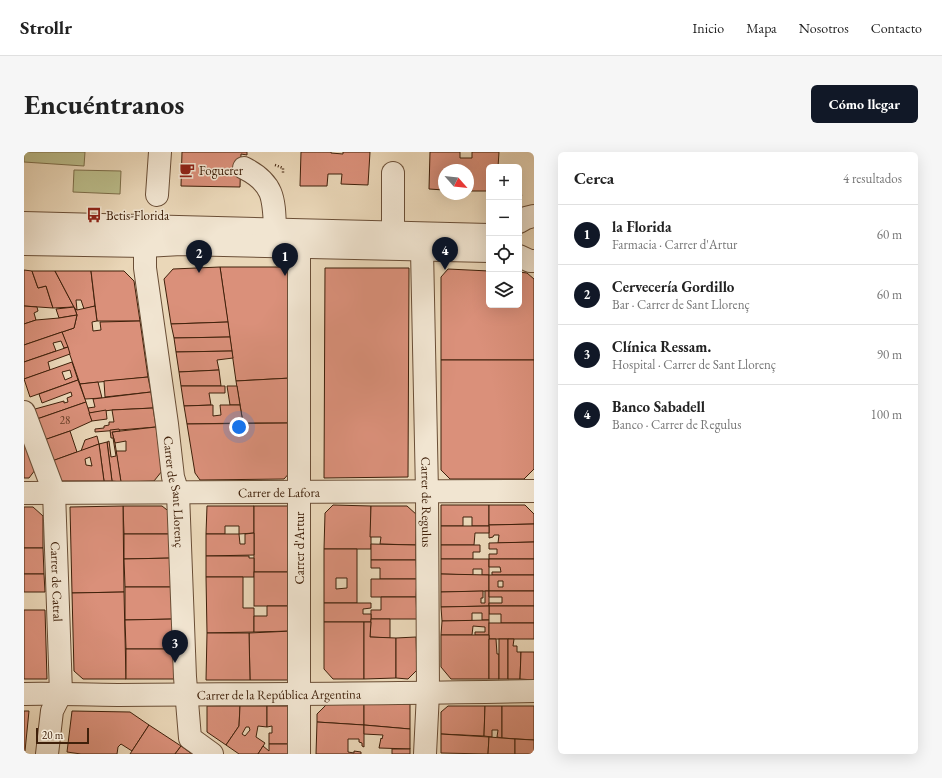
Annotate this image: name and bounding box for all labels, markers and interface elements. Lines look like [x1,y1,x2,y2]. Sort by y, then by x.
text: Strollr [20,15,72,40]
text: Inicio [693,19,724,37]
text: Mapa [746,19,777,37]
text: Nosotros [799,19,849,37]
text: Contacto [871,19,922,37]
button: Cómo llegar [811,85,918,123]
text: Encuéntranos [24,86,184,122]
cafe icon: Foguerer [178,161,196,179]
place label: Foguerer [199,162,244,179]
north arrow [438,164,474,200]
map controls [486,164,522,308]
button: + [486,164,522,200]
text: Cerca [574,167,614,189]
text: 4 resultados [843,170,902,187]
button: − [486,200,522,236]
bus stop icon: Betis-Florida [85,206,103,224]
place label: Betis-Florida [106,207,170,224]
text: la Florida [612,217,672,236]
text: 1 [584,226,590,243]
text: 60 m [877,226,902,243]
button: locate [486,236,522,272]
text: Farmacia · Carrer d'Artur [612,236,737,253]
pin: 4 [432,237,458,270]
pin: 2 [186,240,212,273]
pin: 1 [272,243,298,276]
button: layers [486,272,522,308]
text: Cervecería Gordillo [612,277,734,296]
text: 2 [584,286,590,303]
text: 60 m [877,286,902,303]
text: Bar · Carrer de Sant Llorenç [612,296,750,313]
text: Clínica Ressam. [612,337,711,356]
text: 3 [584,346,590,363]
text: 90 m [877,346,902,363]
text: Hospital · Carrer de Sant Llorenç [612,356,776,373]
text: Banco Sabadell [612,397,705,416]
text: 4 [584,406,590,423]
text: 100 m [871,406,902,423]
house number: 28 [60,413,70,427]
text: Banco · Carrer de Regulus [612,416,741,433]
your location [229,417,249,437]
street label: Carrer de Sant Llorenç [159,435,188,548]
street label: Carrer de Regulus [417,457,435,547]
street label: Carrer de Lafora [238,484,321,501]
street label: Carrer d'Artur [291,511,308,584]
street label: Carrer de Catral [47,541,67,622]
pin: 3 [162,630,188,663]
street label: Carrer de la República Argentina [197,685,362,704]
scale bar [36,726,89,745]
text: 20 m [42,728,63,742]

